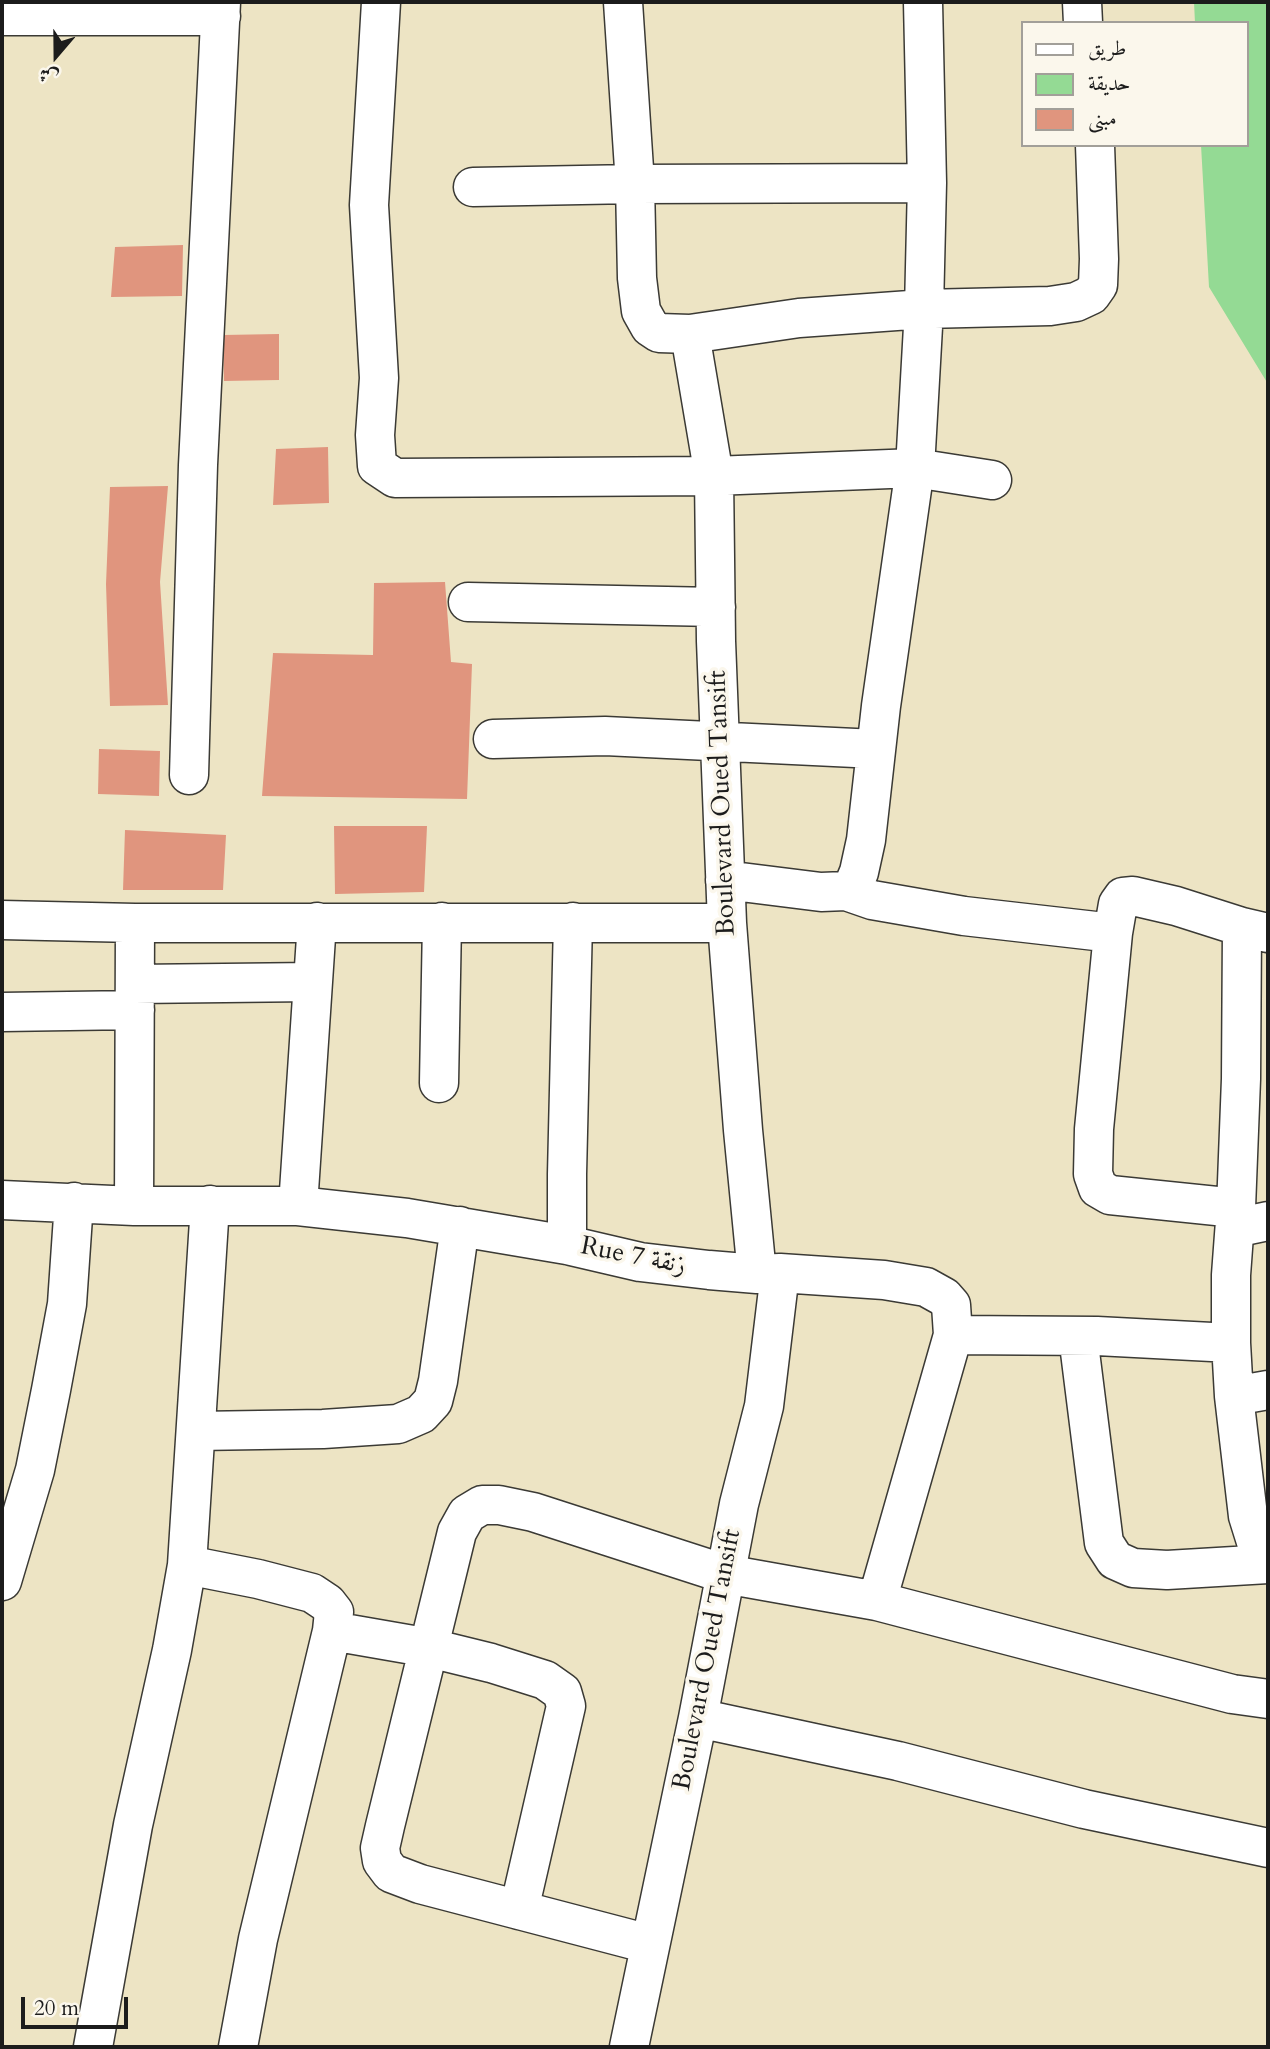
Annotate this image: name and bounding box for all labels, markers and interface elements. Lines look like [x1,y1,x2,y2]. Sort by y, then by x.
north arrow [21,21,91,91]
legend [1021,21,1249,147]
text: طريق [1088,34,1126,63]
text: ش [36,60,62,91]
text: حديقة [1088,69,1131,98]
text: مبنى [1088,104,1117,133]
street label: Boulevard Oued Tansift [703,670,743,936]
street label: Rue 7 زنقة [578,1232,688,1282]
street label: Boulevard Oued Tansift [667,1527,749,1793]
scale bar [24,1982,131,2026]
text: 20 m [34,1994,79,2023]

